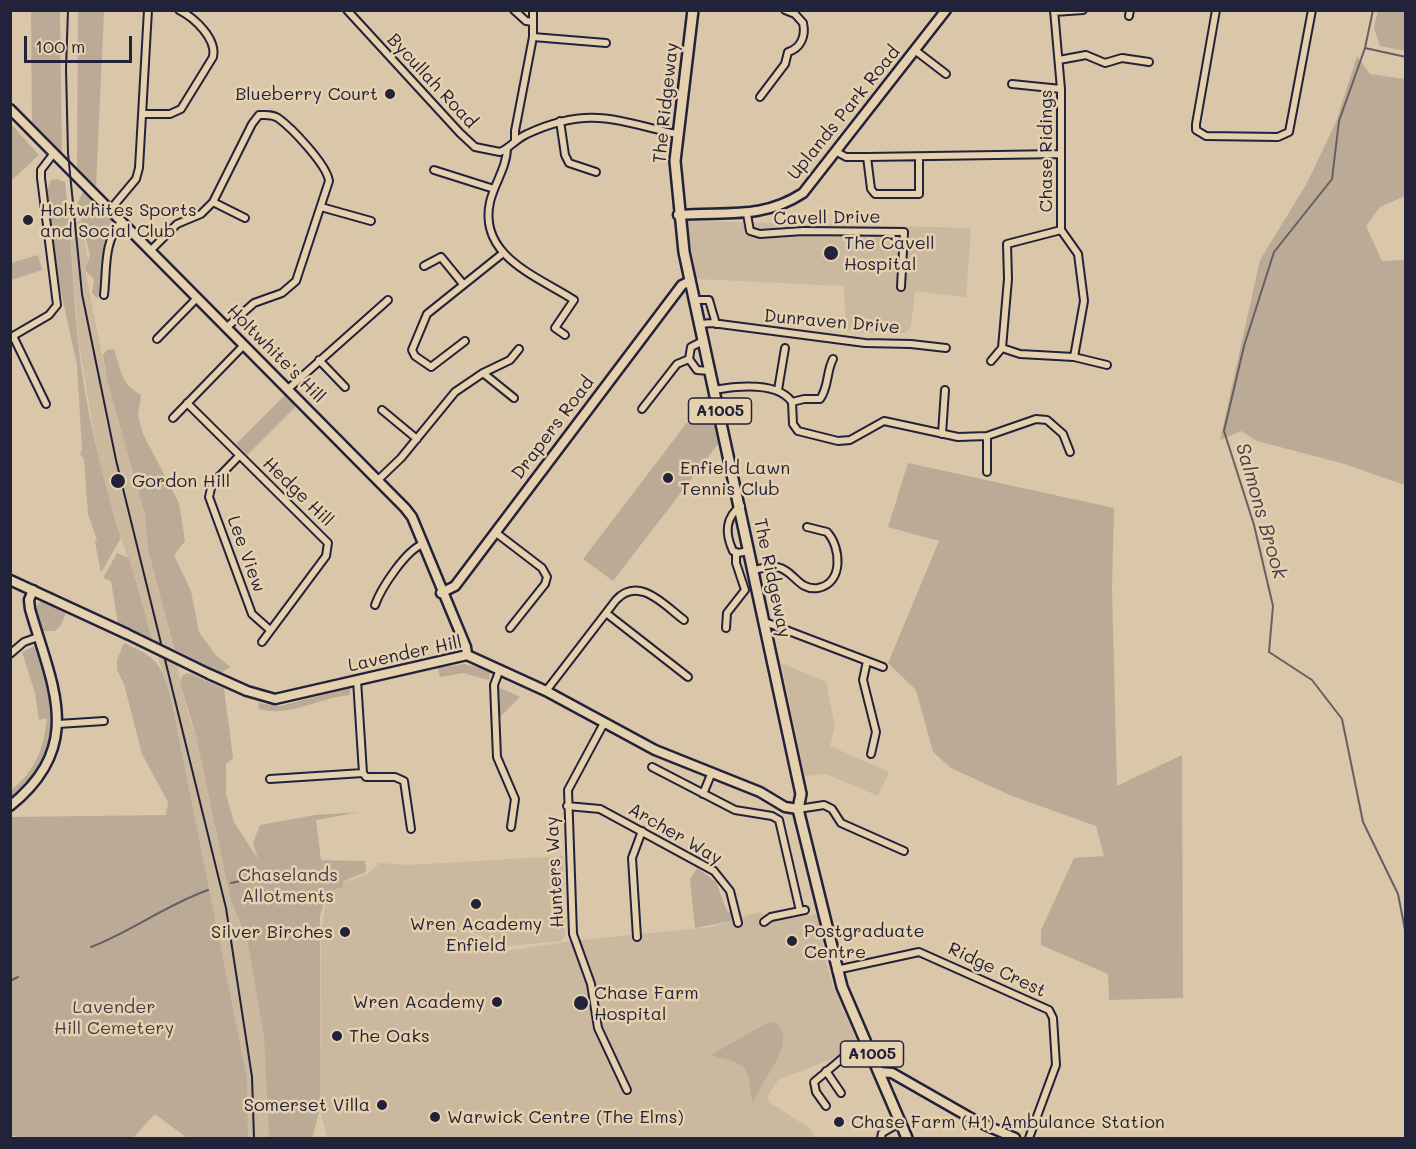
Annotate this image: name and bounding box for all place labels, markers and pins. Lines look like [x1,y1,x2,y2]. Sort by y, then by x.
place label: Blueberry Court [235,83,378,105]
marker: Blueberry Court [383,87,397,101]
place label: Holtwhites Sports and Social Club [40,199,197,242]
marker: Holtwhites Sports and Social Club [21,213,35,227]
place label: The Cavell Hospital [844,232,935,274]
marker: The Cavell Hospital [822,244,840,262]
place label: Enfield Lawn Tennis Club [680,457,790,500]
place label: Gordon Hill [132,470,230,492]
marker: Enfield Lawn Tennis Club [661,471,675,485]
marker: Gordon Hill [109,472,127,490]
marker: Wren Academy Enfield [469,897,483,911]
place label: Wren Academy Enfield [410,913,542,956]
place label: Postgraduate Centre [804,920,925,962]
place label: Silver Birches [211,921,333,943]
marker: Silver Birches [338,925,352,939]
marker: Postgraduate Centre [785,934,799,948]
place label: Chase Farm Hospital [594,982,699,1024]
place label: Wren Academy [353,991,485,1013]
marker: Chase Farm Hospital [572,994,590,1012]
marker: Wren Academy [490,995,504,1009]
place label: The Oaks [349,1025,430,1047]
marker: The Oaks [330,1029,344,1043]
place label: Somerset Villa [244,1094,370,1116]
marker: Somerset Villa [375,1098,389,1112]
place label: Warwick Centre (The Elms) [447,1106,684,1128]
marker: Warwick Centre (The Elms) [428,1110,442,1124]
place label: Chase Farm (H1) Ambulance Station [851,1111,1165,1133]
marker: Chase Farm (H1) Ambulance Station [832,1115,846,1129]

